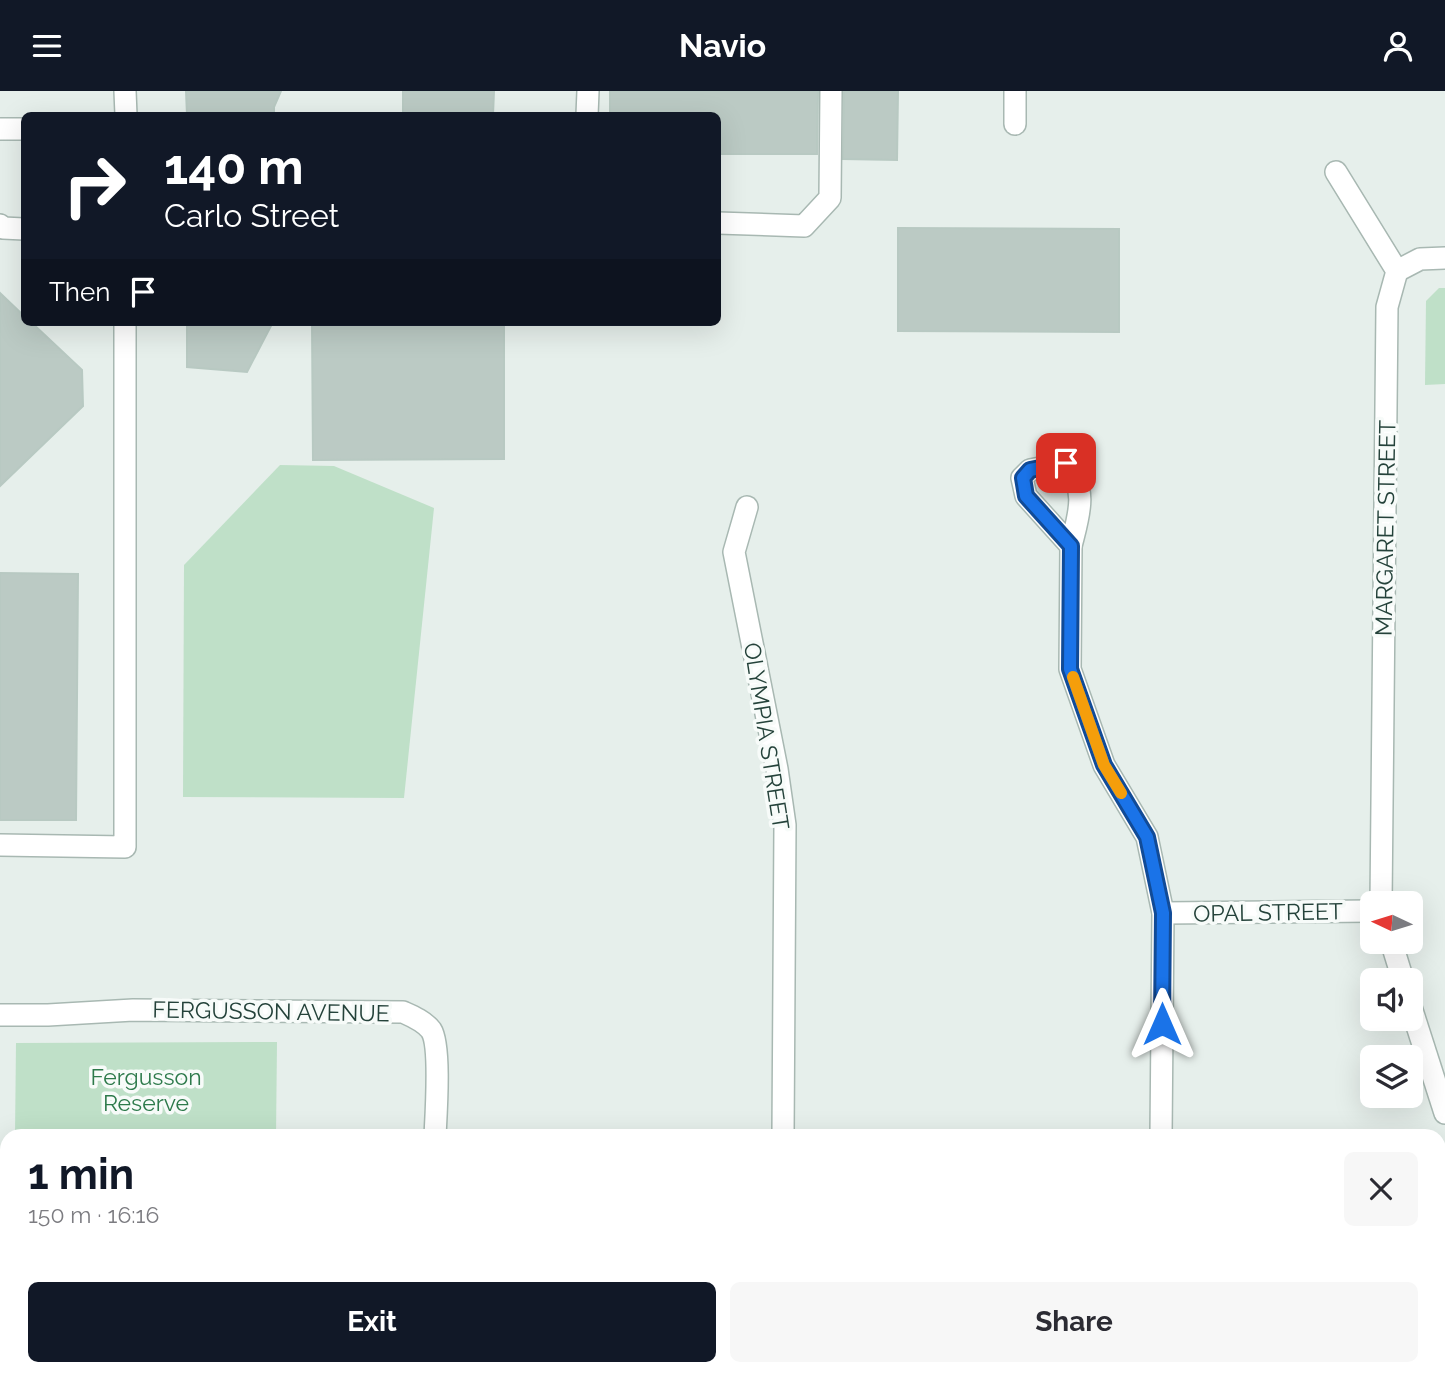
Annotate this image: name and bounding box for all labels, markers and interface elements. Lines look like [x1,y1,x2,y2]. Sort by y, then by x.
icon: menu [28,27,66,65]
text: Navio [679,27,766,64]
icon: person [1379,27,1417,65]
text: 140 m [164,138,304,195]
icon: right [49,140,140,231]
text: Carlo Street [164,197,339,234]
icon: arrive [124,273,162,311]
text: Then [49,277,110,307]
street label: MARGARET STREET [1370,420,1400,636]
pin [1036,433,1096,493]
icon: arrive [1047,444,1085,482]
street label: OLYMPIA STREET [739,641,795,831]
north arrow [1360,891,1423,954]
map controls [1360,891,1423,1108]
street label: OPAL STREET [1193,897,1343,927]
button: sound [1360,968,1423,1031]
position arrow [1125,987,1199,1061]
street label: FERGUSSON AVENUE [152,995,390,1027]
button: layers [1360,1045,1423,1108]
park label: Fergusson Reserve [90,1063,202,1116]
text: 1 min [28,1150,134,1199]
button: close [1344,1152,1418,1226]
text: 150 m · 16:16 [28,1201,159,1228]
button: Exit [28,1282,716,1362]
button: Share [730,1282,1418,1362]

